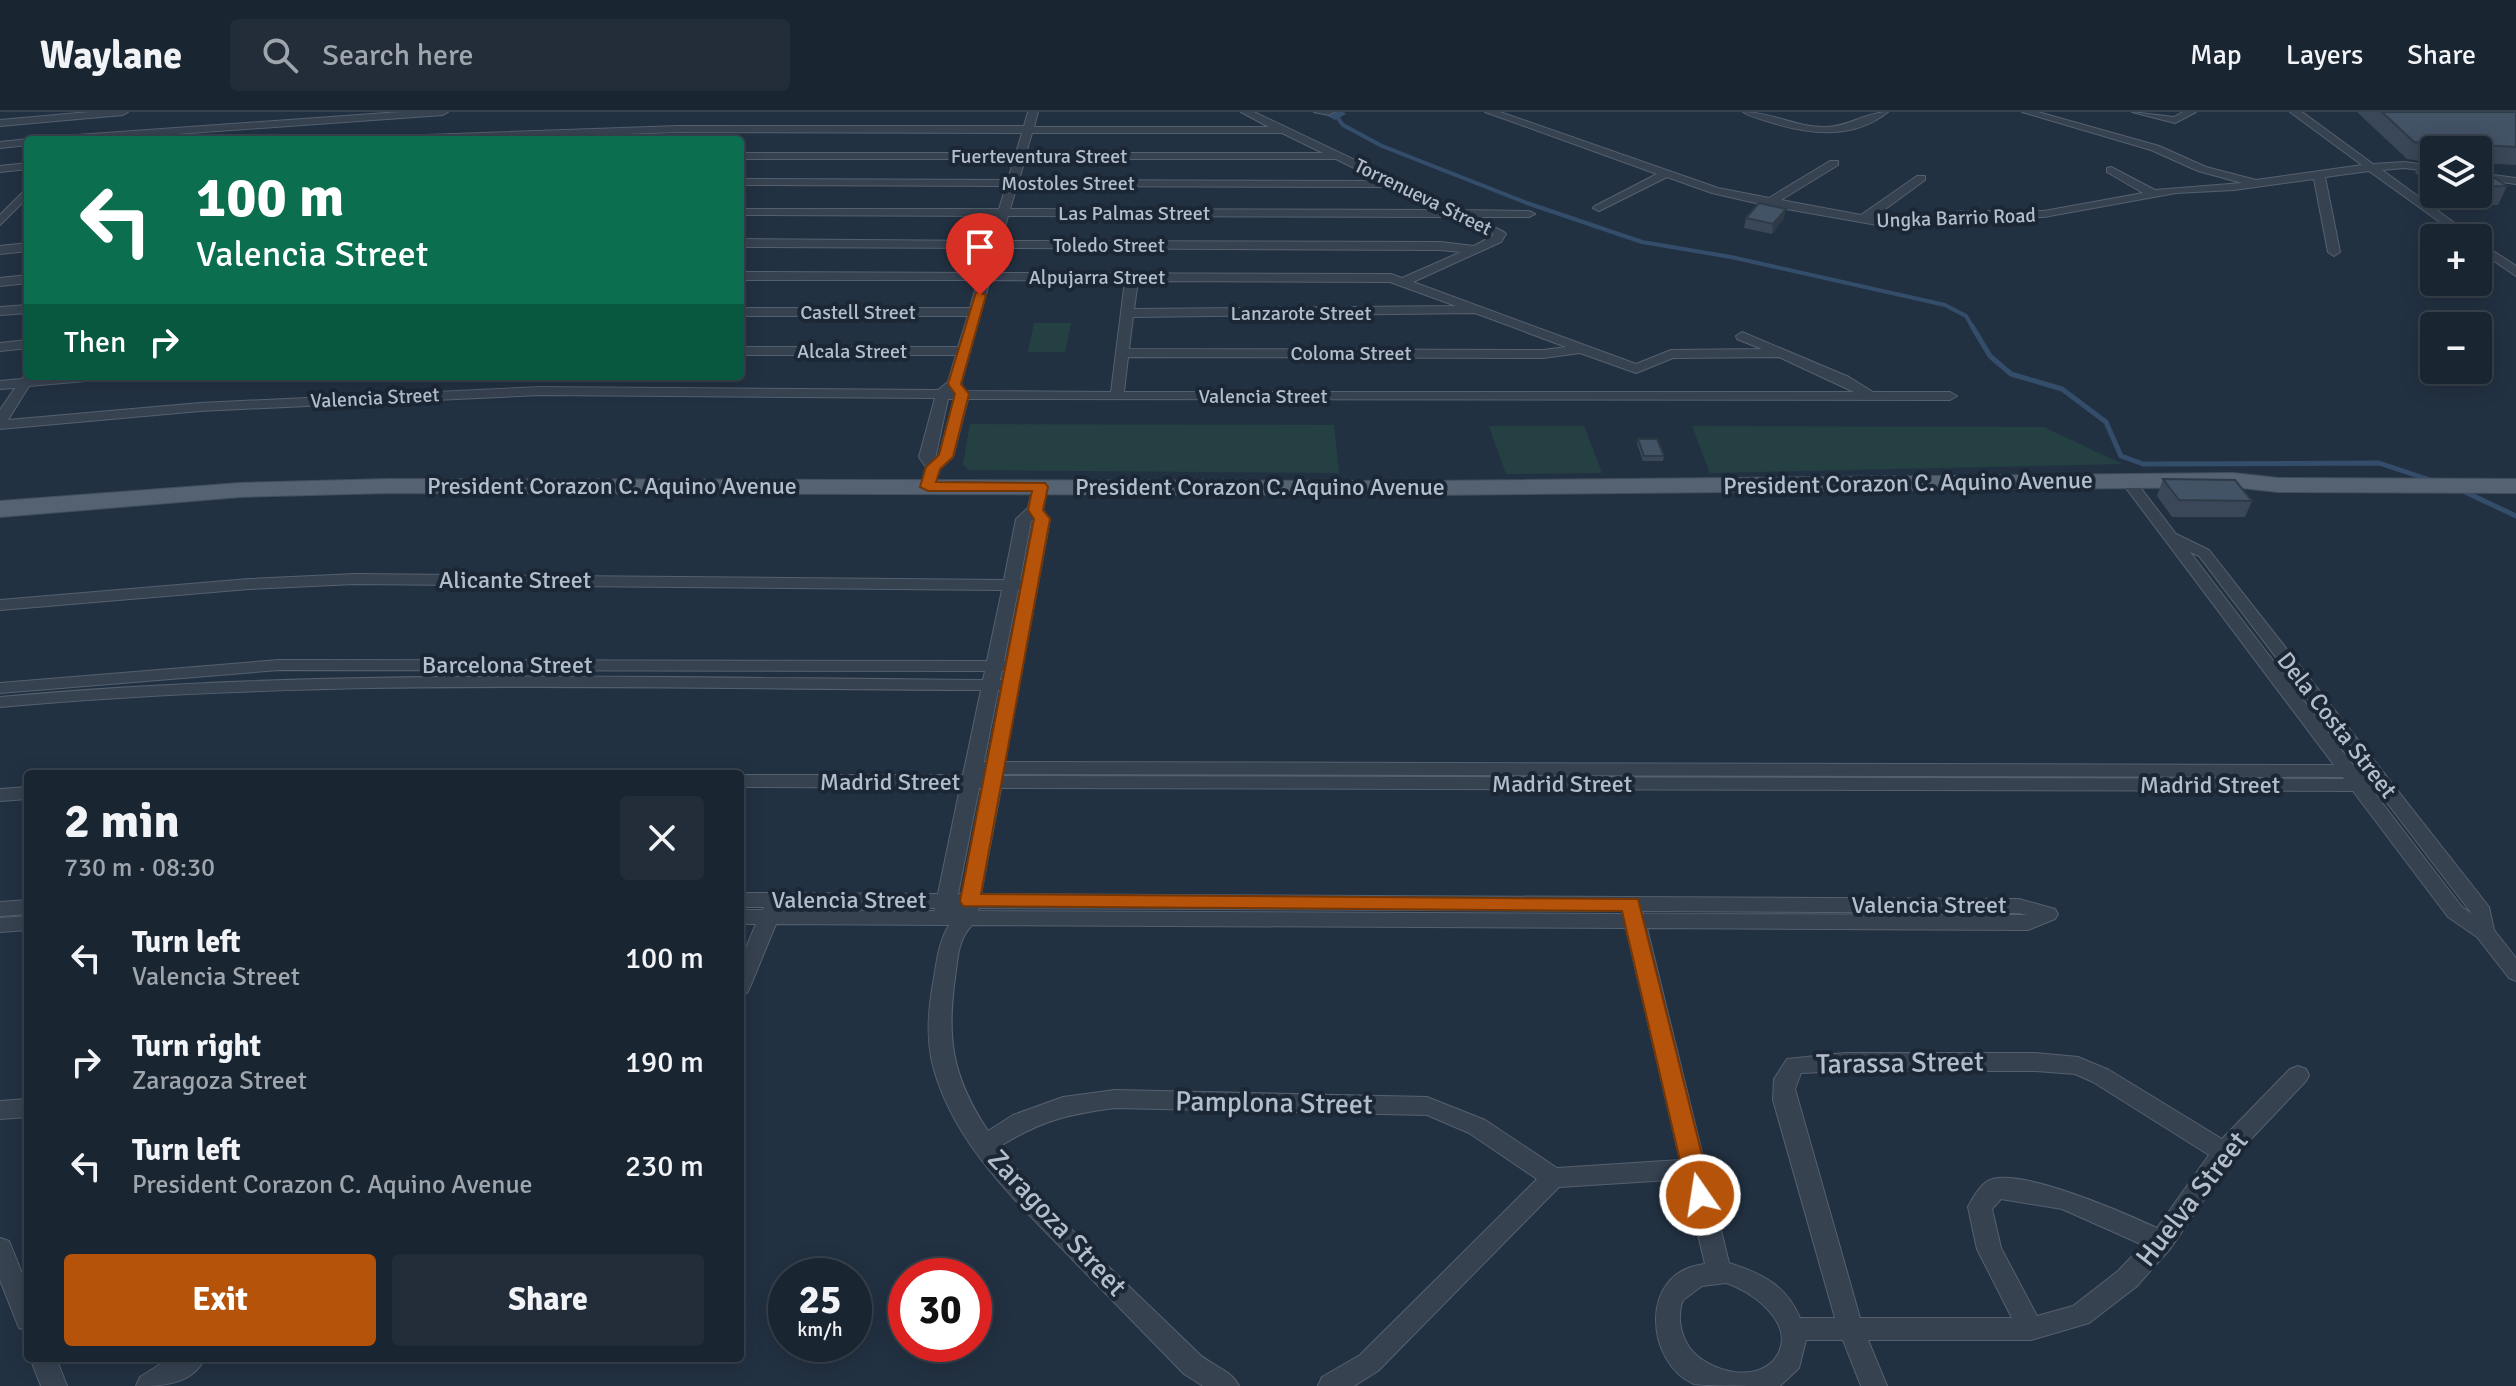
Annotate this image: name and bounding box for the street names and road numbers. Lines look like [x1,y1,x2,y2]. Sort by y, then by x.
street label: Fuerteventura Street [951,144,1127,169]
street label: Torrenueva Street [1350,153,1496,241]
street label: Mostoles Street [1001,171,1135,196]
street label: Las Palmas Street [1058,201,1210,226]
street label: Ungka Barrio Road [1876,203,2036,233]
street label: Toledo Street [1053,233,1165,258]
street label: Alpujarra Street [1029,265,1165,290]
street label: Castell Street [800,300,916,325]
street label: Lanzarote Street [1231,301,1371,326]
street label: Alcala Street [797,339,907,364]
street label: Coloma Street [1291,341,1412,366]
street label: Valencia Street [310,382,440,414]
street label: Valencia Street [1198,384,1328,409]
street label: President Corazon C. Aquino Avenue [1723,465,2093,501]
street label: President Corazon C. Aquino Avenue [427,471,797,501]
street label: President Corazon C. Aquino Avenue [1075,472,1445,502]
street label: Alicante Street [439,565,591,595]
street label: Dela Costa Street [2270,646,2404,804]
street label: Barcelona Street [422,650,592,680]
street label: Madrid Street [820,767,960,797]
street label: Madrid Street [1492,769,1632,799]
street label: Madrid Street [2140,770,2280,800]
street label: Valencia Street [772,885,926,915]
street label: Valencia Street [1852,890,2006,920]
street label: Tarassa Street [1816,1045,1984,1081]
street label: Pamplona Street [1175,1084,1373,1122]
street label: Huelva Street [2129,1125,2255,1273]
street label: Zaragoza Street [980,1143,1134,1304]

